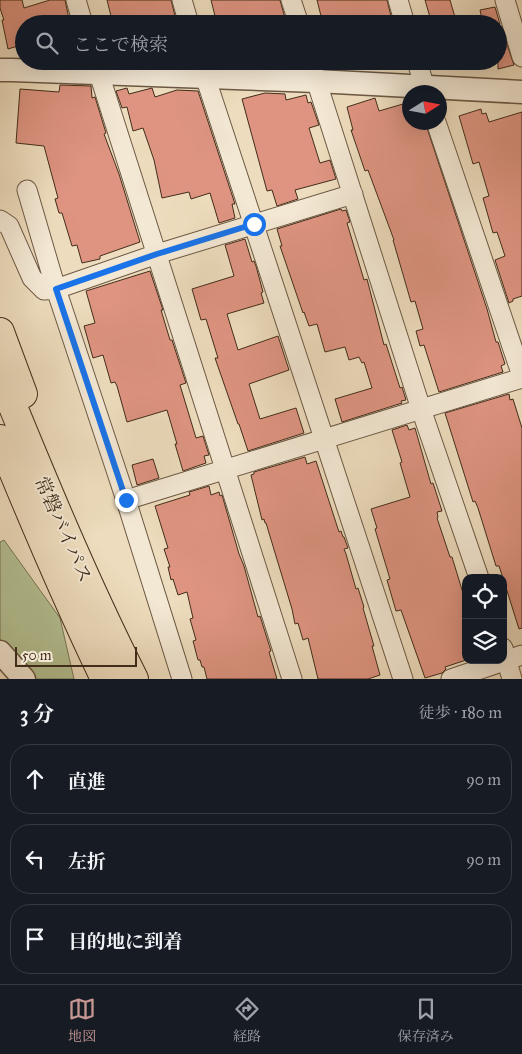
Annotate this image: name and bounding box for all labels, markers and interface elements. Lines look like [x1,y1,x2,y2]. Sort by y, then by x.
search box [15,15,507,70]
icon: search [33,29,61,57]
text: ここで検索 [73,33,168,56]
north arrow [402,85,447,130]
route start [243,213,266,236]
street label: 常磐バイパス [30,473,97,586]
route end [115,489,138,512]
map controls [462,574,507,664]
button: locate [462,574,507,619]
button: layers [462,619,507,664]
scale bar [15,644,138,667]
text: 50 m [22,647,51,664]
text: 3 分 [20,701,54,727]
text: 徒歩 · 180 m [419,703,502,722]
icon: ahead [21,765,49,793]
text: 直進 [68,770,106,793]
text: 90 m [466,770,501,789]
icon: left [21,845,49,873]
text: 左折 [68,850,106,873]
text: 90 m [466,850,501,869]
icon: arrive [21,925,49,953]
text: 目的地に到着 [68,930,182,953]
tab: 地図 [68,995,96,1045]
tab: 経路 [233,995,261,1045]
tab: 保存済み [398,995,454,1045]

